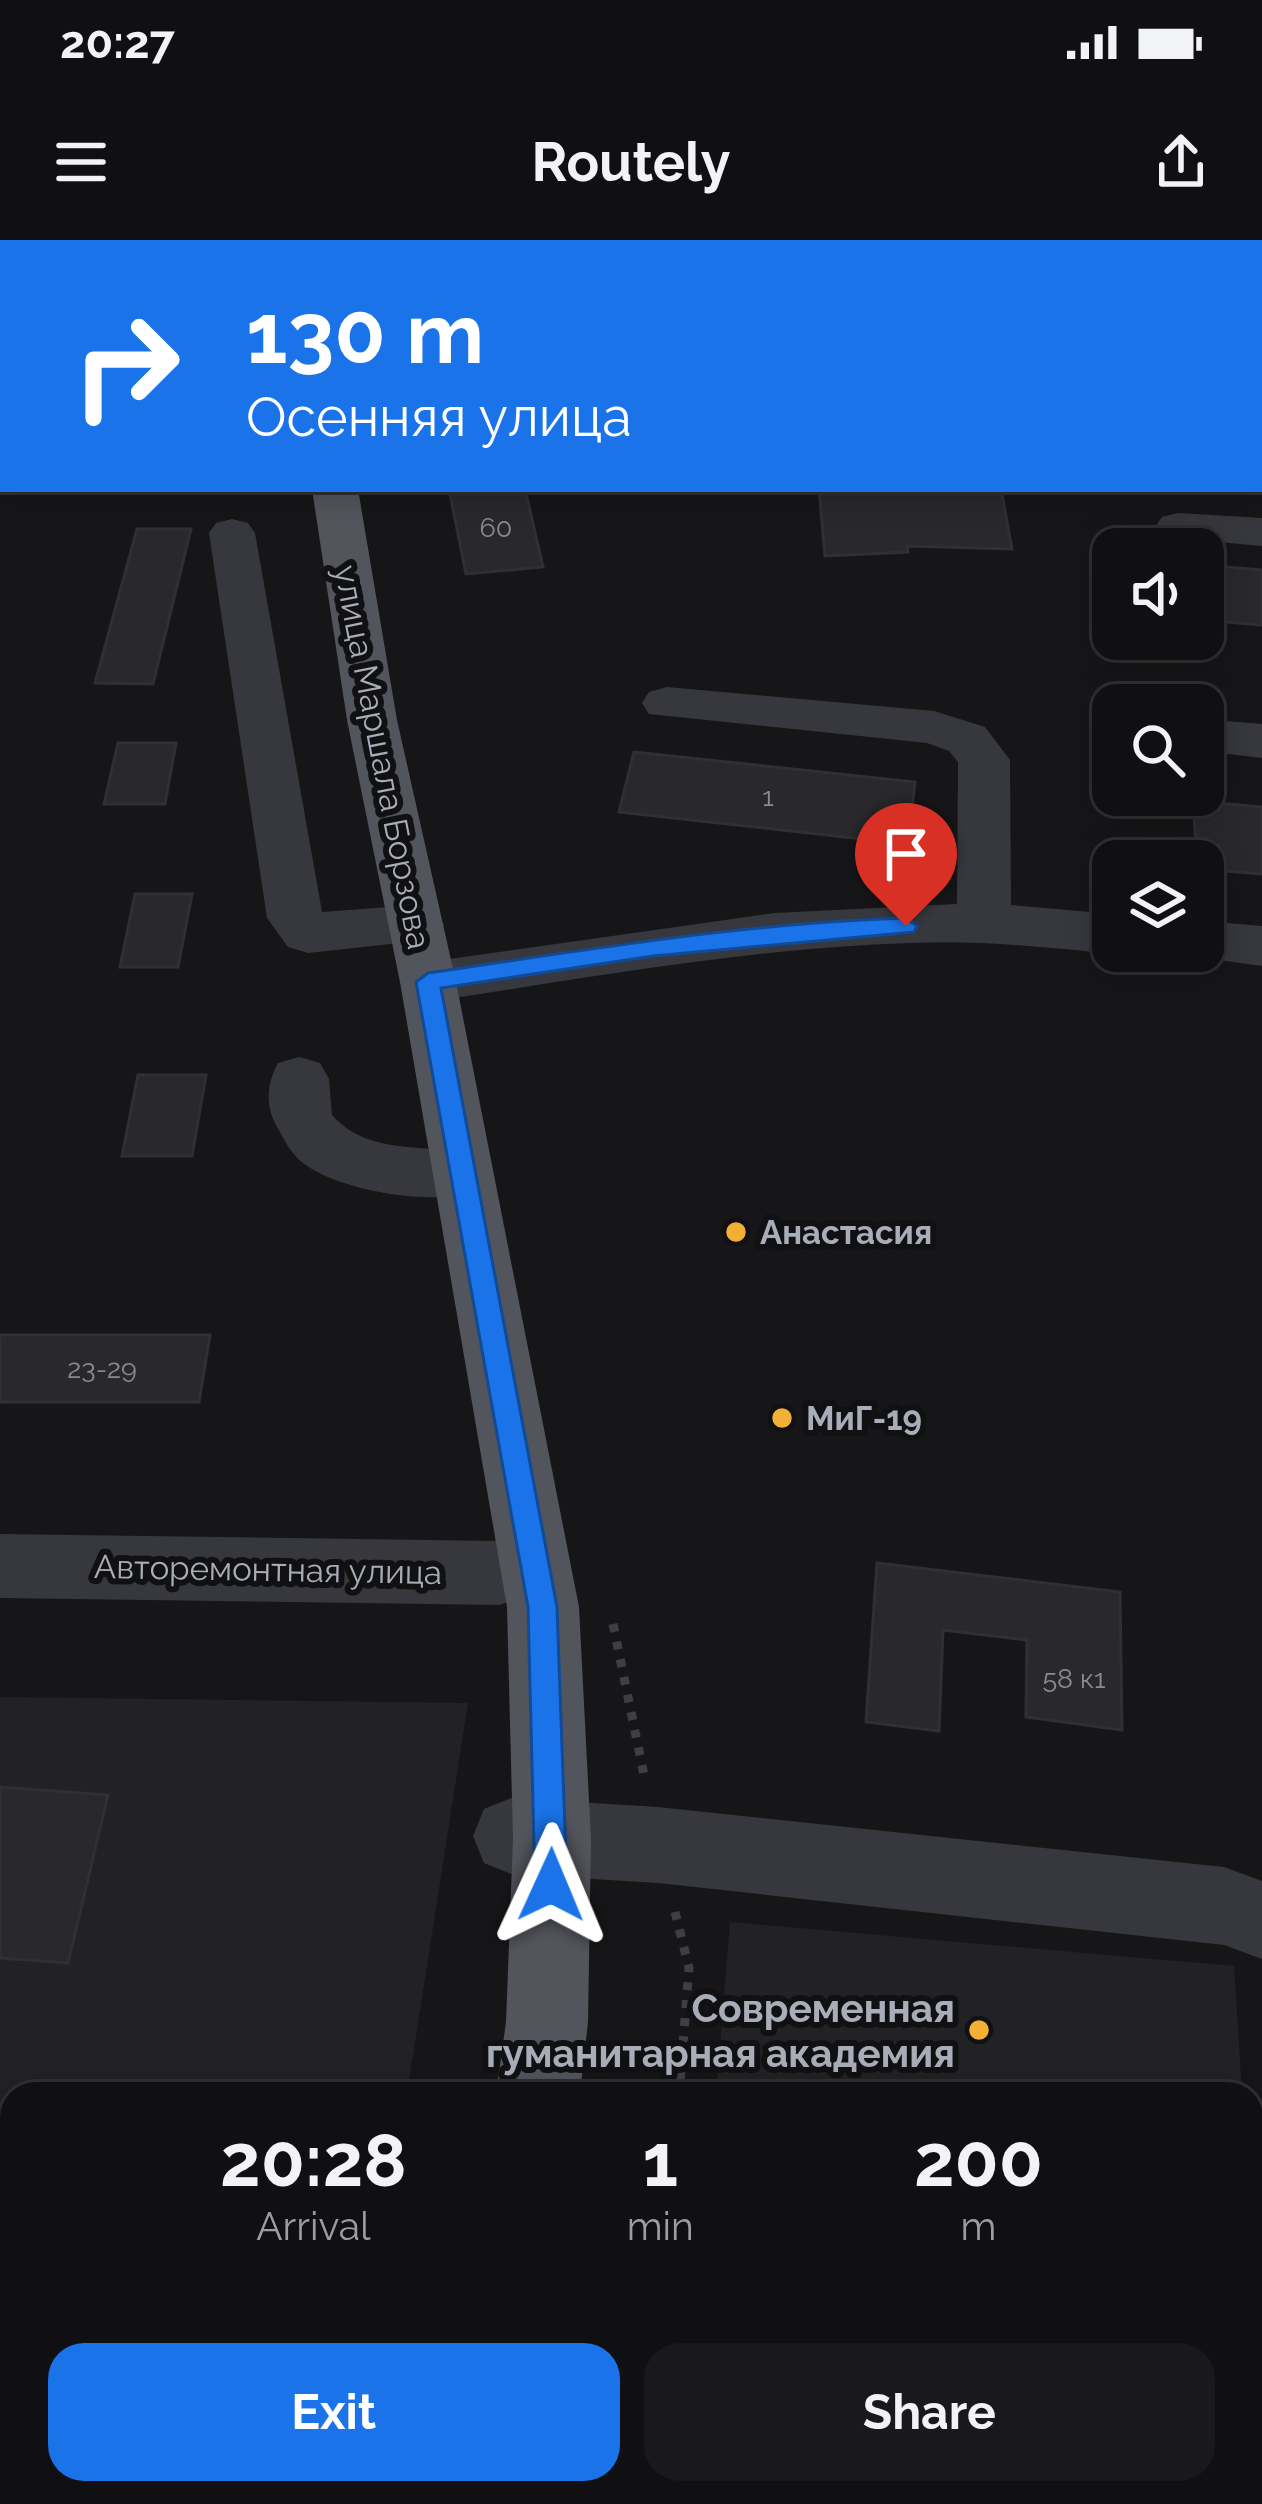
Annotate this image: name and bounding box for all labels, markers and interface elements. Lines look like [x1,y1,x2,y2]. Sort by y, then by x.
text: 20:27 [60,16,175,69]
icon: menu [48,129,114,195]
icon: share [1148,129,1214,195]
text: Routely [531,130,731,194]
text: 130 m [246,284,484,383]
icon: right [48,288,204,444]
text: Осенняя улица [246,385,632,449]
house number: 60 [480,512,512,543]
map controls [1092,528,1224,972]
button: sound [1092,528,1224,660]
street label: улица Маршала Борзова [326,562,439,952]
button: search [1092,684,1224,816]
house number: 1 [762,781,774,812]
pin [855,803,957,926]
icon: arrive [873,821,939,887]
button: layers [1092,840,1224,972]
place label: Анастасия [760,1213,932,1252]
marker: Анастасия [723,1219,749,1245]
house number: 23-29 [67,1353,137,1384]
place label: МиГ-19 [806,1399,922,1438]
marker: МиГ-19 [769,1405,795,1431]
street label: Авторемонтная улица [94,1547,442,1592]
house number: 58 к1 [1042,1663,1106,1694]
position arrow [488,1822,614,1948]
place label: Современная гуманитарная академия [486,1985,955,2076]
marker: Современная гуманитарная академия [966,2017,992,2043]
text: 20:28 [220,2118,407,2203]
text: 1 [643,2118,678,2203]
text: 200 [914,2118,1043,2203]
text: Arrival [256,2203,371,2249]
text: min [627,2203,694,2249]
text: m [960,2203,996,2249]
button: Exit [48,2343,620,2481]
button: Share [644,2343,1215,2481]

